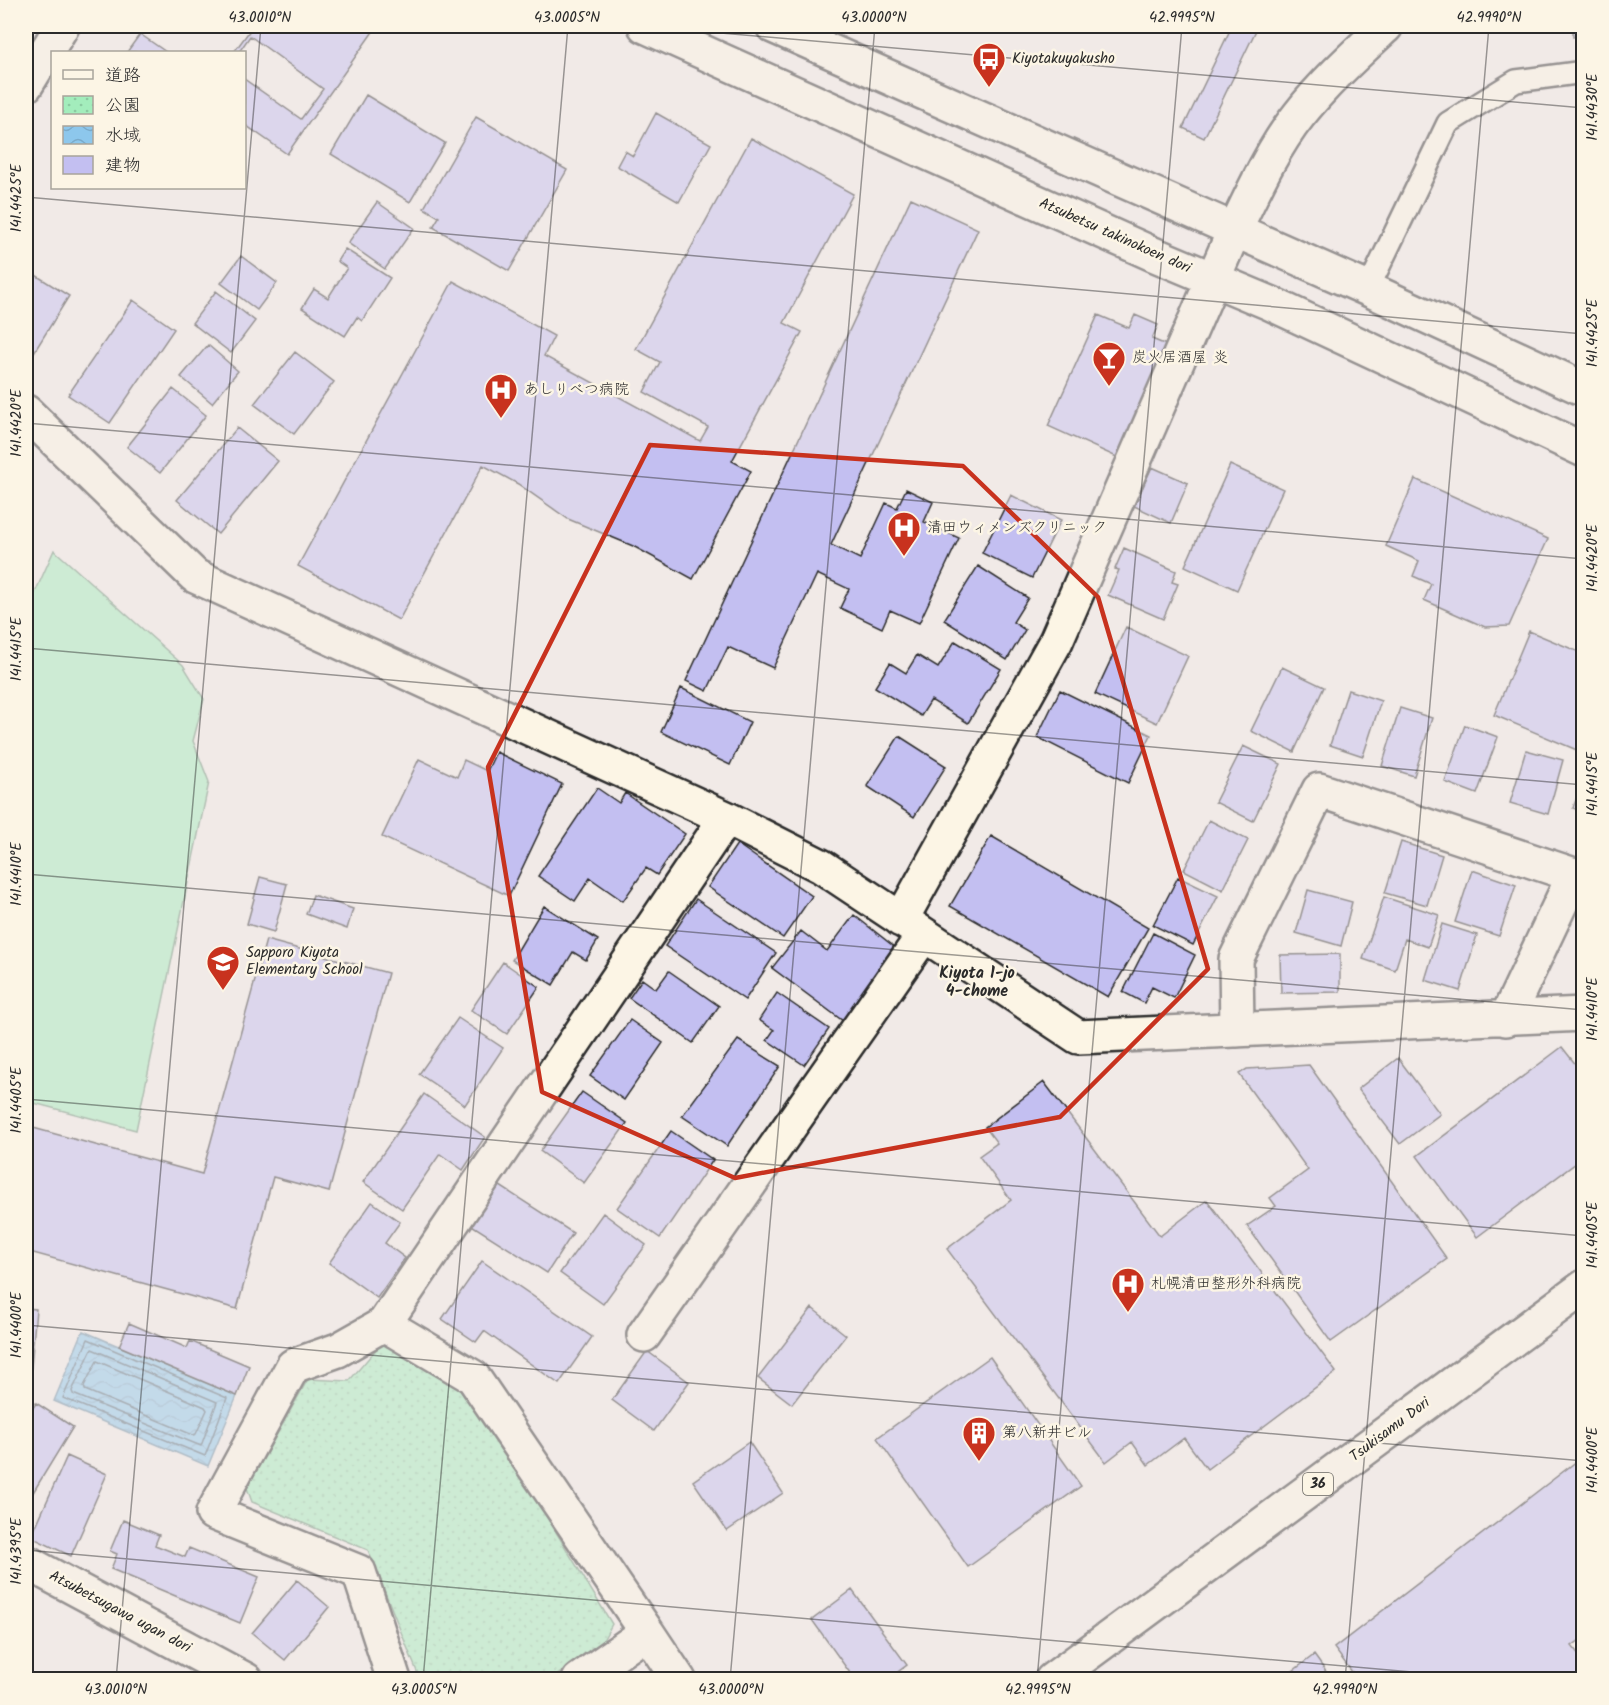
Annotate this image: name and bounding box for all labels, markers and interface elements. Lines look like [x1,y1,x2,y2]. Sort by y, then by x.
text: 43.0010°N [229,6,291,30]
text: 43.0005°N [534,6,600,30]
text: 43.0000°N [841,6,907,30]
text: 42.9995°N [1149,6,1215,30]
text: 42.9990°N [1456,6,1522,30]
bus stop icon: Kiyotakuyakusho [971,41,1007,88]
place label: Kiyotakuyakusho [1012,47,1115,71]
legend [51,51,246,189]
text: 道路 [105,62,141,91]
text: 141.4430°E [1581,72,1605,141]
text: 公園 [105,92,141,121]
text: 水域 [105,122,141,151]
text: 建物 [105,152,141,181]
text: 141.4425°E [5,163,29,232]
street label: Atsubetsu takinokoen dori [1035,192,1196,281]
text: 141.4425°E [1581,298,1605,367]
bar icon: 炭火居酒屋 炎 [1091,340,1127,387]
place label: 炭火居酒屋 炎 [1132,346,1228,370]
hospital icon: あしりべつ病院 [483,372,519,419]
place label: あしりべつ病院 [524,378,629,402]
text: 141.4420°E [5,388,29,457]
hospital icon: 清田ウィメンズクリニック [886,510,922,557]
place label: 清田ウィメンズクリニック [927,516,1107,540]
text: 141.4420°E [1581,523,1605,592]
text: 141.4415°E [5,616,29,681]
text: 141.4415°E [1581,751,1605,816]
text: 141.4410°E [5,841,29,906]
place label: Sapporo Kiyota Elementary School [246,941,363,982]
school or university icon: Sapporo Kiyota Elementary School [205,944,241,991]
district label: Kiyota 1-jo 4-chome [939,961,1015,1004]
text: 141.4410°E [1581,976,1605,1041]
text: 141.4405°E [5,1065,29,1134]
text: 141.4405°E [1581,1200,1605,1269]
hospital icon: 札幌清田整形外科病院 [1110,1266,1146,1313]
place label: 札幌清田整形外科病院 [1151,1272,1301,1296]
text: 141.4400°E [5,1290,29,1358]
street label: Tsukisamu Dori [1345,1391,1437,1468]
building icon: 第八新井ビル [961,1415,997,1462]
place label: 第八新井ビル [1002,1421,1092,1445]
text: 141.4400°E [1581,1425,1605,1493]
road number: 36 [1303,1473,1333,1495]
text: 141.4395°E [5,1516,29,1585]
street label: Atsubetsugawa ugan dori [45,1564,197,1660]
text: 43.0010°N [85,1678,147,1702]
text: 43.0005°N [391,1678,457,1702]
text: 43.0000°N [698,1678,764,1702]
text: 42.9995°N [1005,1678,1071,1702]
text: 42.9990°N [1312,1678,1378,1702]

